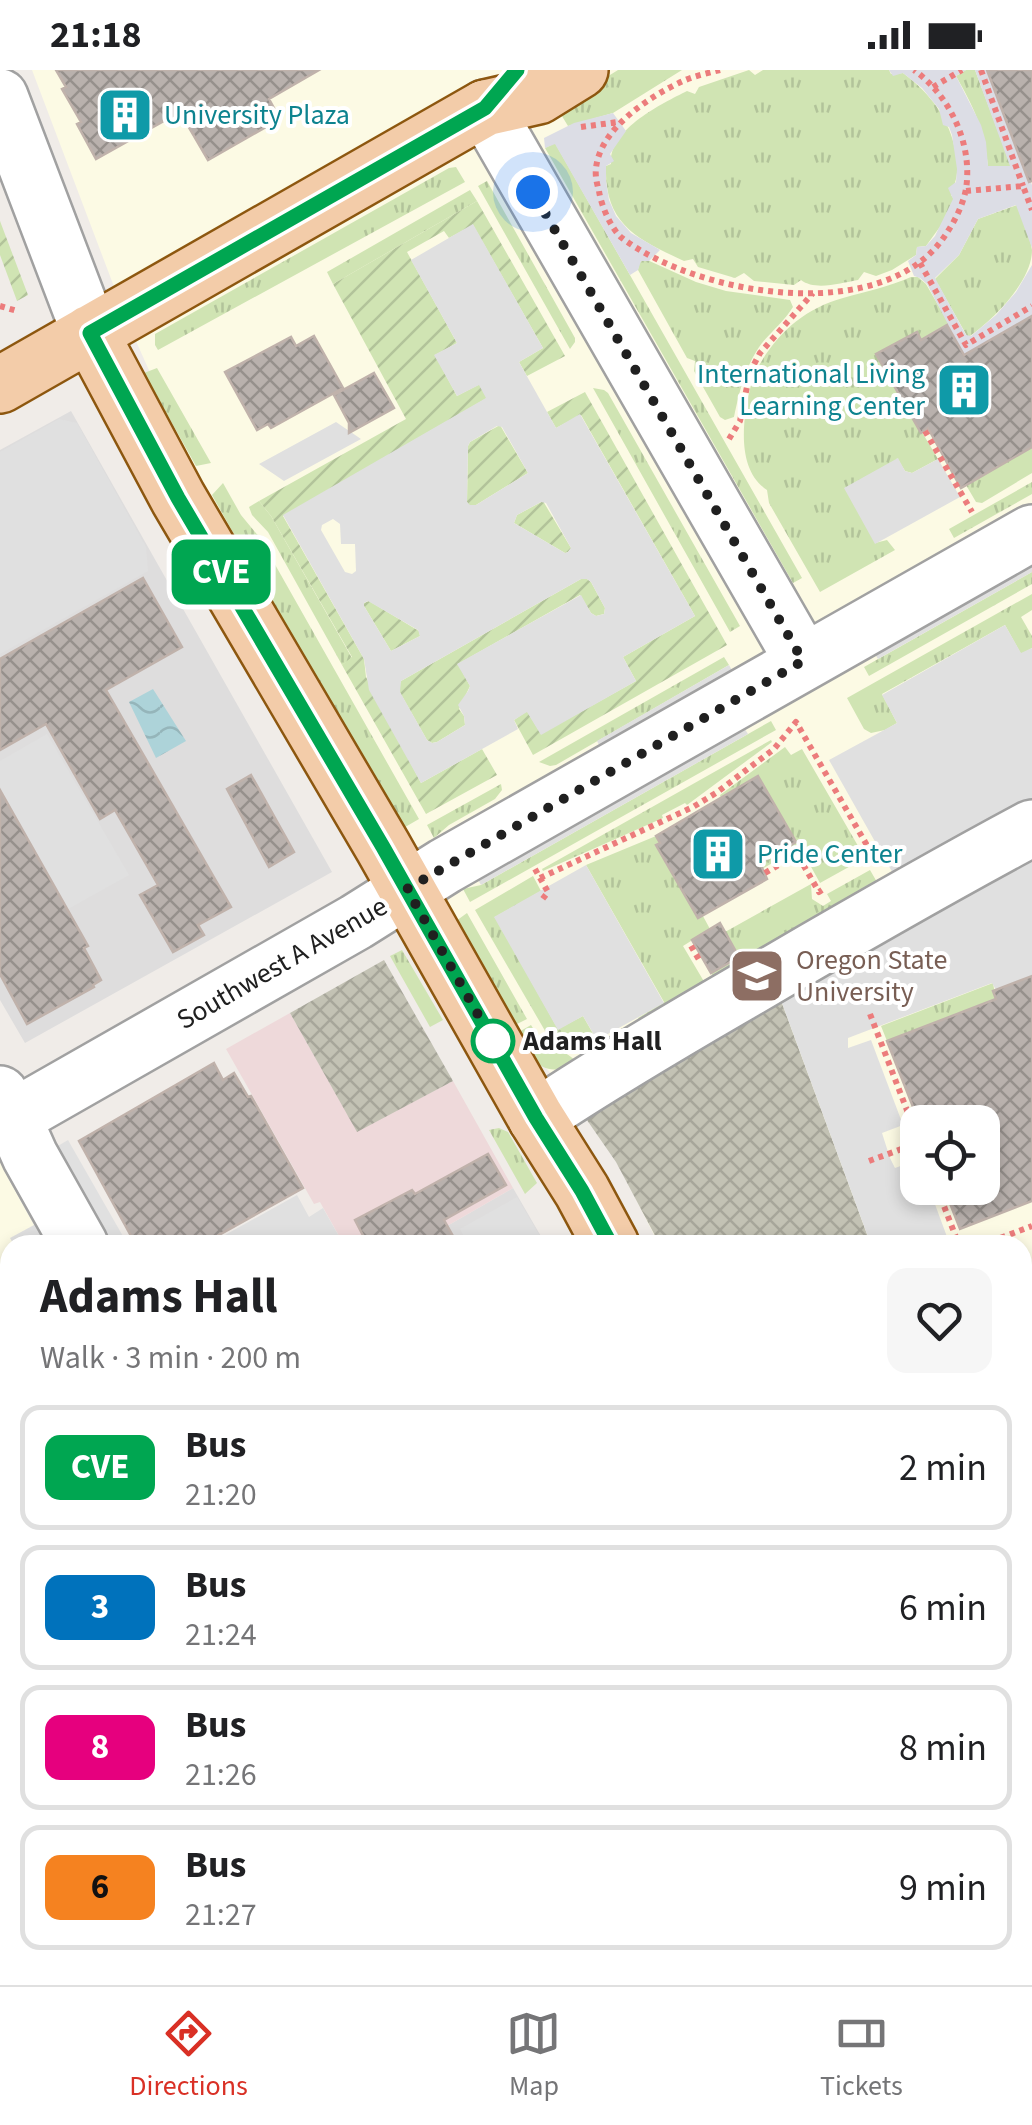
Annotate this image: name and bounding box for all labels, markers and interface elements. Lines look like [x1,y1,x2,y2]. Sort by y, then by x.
text: 21:18 [50,8,142,62]
building icon: University Plaza [95,85,155,145]
place label: University Plaza [164,95,350,135]
your location [508,167,558,217]
place label: International Living Learning Center [697,354,925,426]
building icon: International Living Learning Center [934,360,994,420]
line badge: CVE [164,540,278,604]
text: CVE [192,547,250,597]
building icon: Pride Center [688,824,748,884]
place label: Pride Center [757,834,903,874]
street label: Southwest A Avenue [169,886,395,1040]
place label: Oregon State University [796,940,947,1012]
school or university icon: Oregon State University [727,946,787,1006]
marker: Adams Hall [472,1020,514,1062]
place label: Adams Hall [522,1021,662,1061]
map controls [900,1105,1000,1205]
button: locate [900,1105,1000,1205]
text: Adams Hall [40,1263,277,1331]
button: heart [887,1268,992,1373]
text: Walk · 3 min · 200 m [40,1335,301,1381]
text: Bus [185,1418,246,1472]
text: 2 min [899,1441,987,1495]
text: CVE [71,1442,129,1492]
text: 21:20 [185,1472,257,1518]
text: Bus [185,1558,246,1612]
text: 6 min [899,1581,987,1635]
text: 3 [91,1582,109,1632]
text: 21:24 [185,1612,257,1658]
text: Bus [185,1698,246,1752]
text: 8 min [899,1721,987,1775]
text: 8 [91,1722,109,1772]
text: 21:26 [185,1752,257,1798]
text: Bus [185,1838,246,1892]
text: 9 min [899,1861,987,1915]
text: 6 [91,1862,109,1912]
text: 21:27 [185,1892,257,1938]
tab: Directions [129,2006,248,2106]
tab: Map [506,2006,561,2106]
tab: Tickets [820,2006,903,2106]

